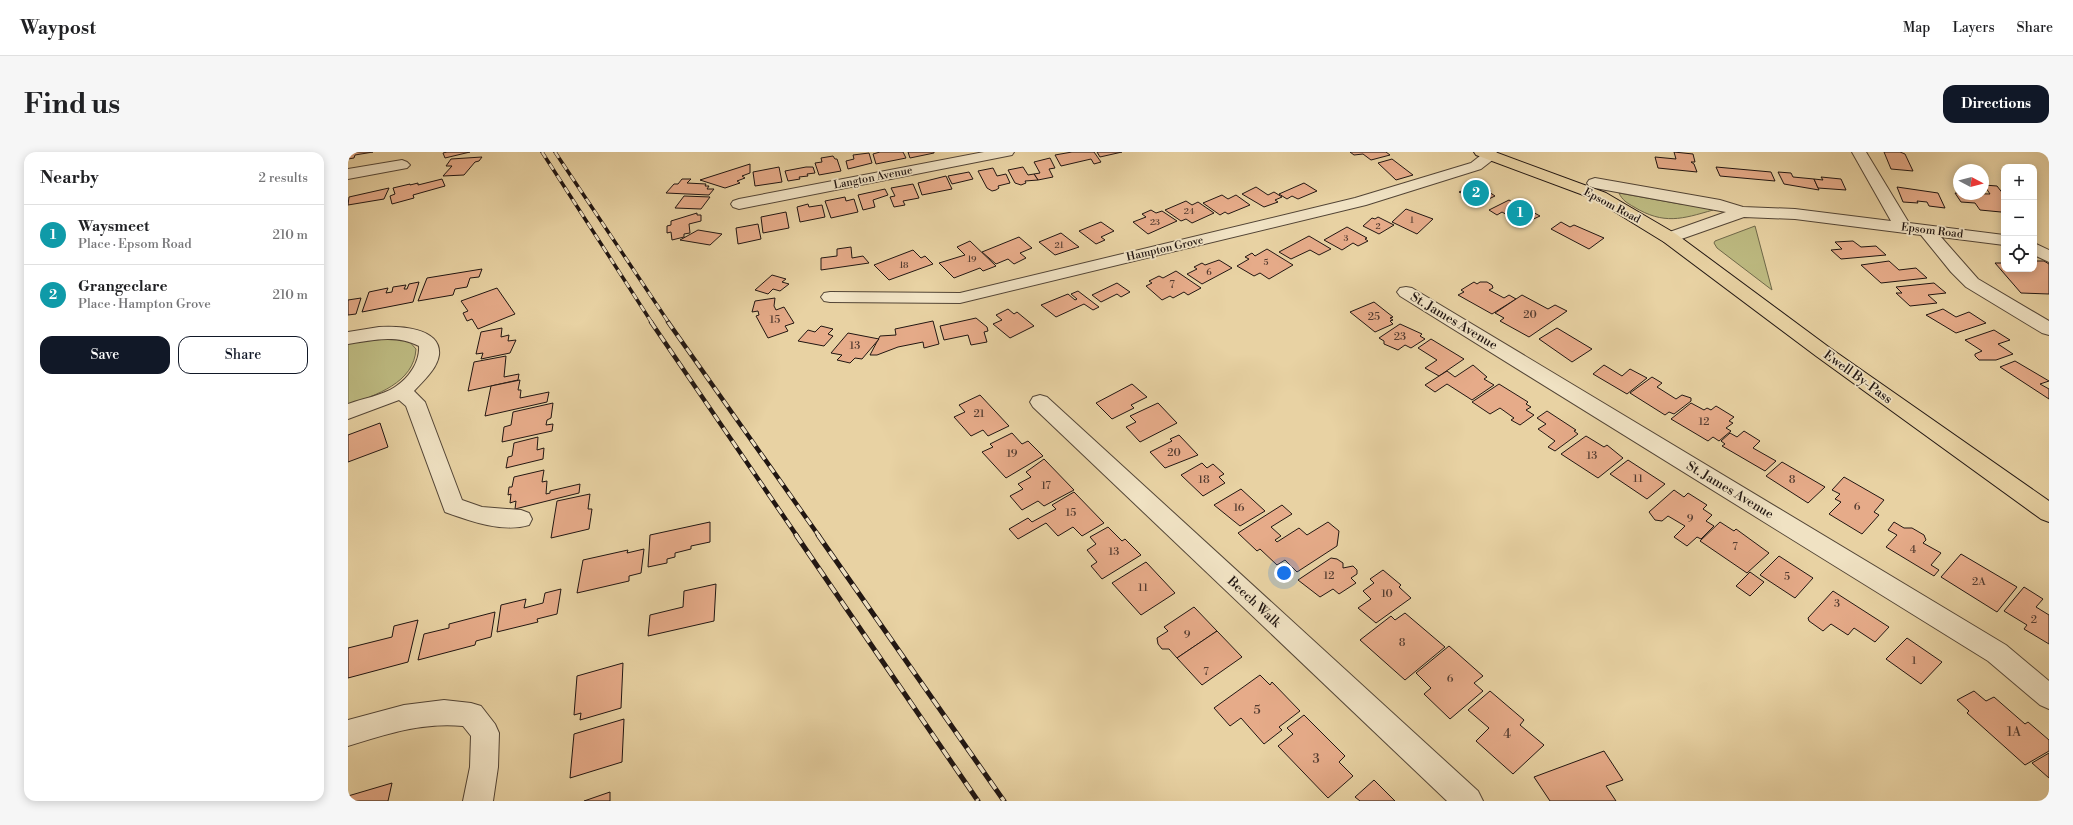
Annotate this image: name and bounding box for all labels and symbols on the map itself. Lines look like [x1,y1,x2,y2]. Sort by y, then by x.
street label: Langton Avenue [832,163,914,193]
north arrow [1953,164,1989,200]
pin: 2 [1463,178,1489,208]
street label: Epsom Road [1581,185,1643,227]
pin: 1 [1507,198,1533,228]
house number: 24 [1184,206,1195,217]
house number: 1 [1410,215,1414,226]
house number: 23 [1150,217,1160,228]
street label: Epsom Road [1900,220,1965,242]
house number: 2 [1375,221,1381,232]
street label: Hampton Grove [1125,233,1205,265]
house number: 3 [1344,233,1349,244]
house number: 21 [1054,240,1064,251]
house number: 19 [967,254,977,265]
house number: 5 [1264,257,1269,268]
house number: 18 [899,260,909,271]
house number: 6 [1206,267,1212,278]
house number: 7 [1169,278,1175,292]
street label: St. James Avenue [1407,289,1501,354]
house number: 20 [1523,308,1537,322]
house number: 25 [1368,310,1380,324]
house number: 15 [770,313,780,327]
house number: 23 [1394,330,1406,344]
house number: 13 [850,339,860,353]
street label: Ewell By-Pass [1821,347,1896,407]
house number: 21 [973,407,985,421]
house number: 12 [1698,415,1710,429]
house number: 20 [1167,446,1181,460]
house number: 19 [1006,447,1018,461]
house number: 13 [1587,449,1597,463]
street label: St. James Avenue [1683,458,1777,523]
house number: 11 [1633,472,1643,486]
house number: 18 [1198,473,1210,487]
house number: 8 [1789,473,1796,487]
house number: 17 [1041,479,1051,493]
house number: 6 [1854,500,1861,514]
house number: 16 [1233,501,1245,515]
house number: 15 [1066,506,1076,520]
house number: 9 [1687,512,1694,526]
house number: 7 [1732,540,1738,554]
house number: 4 [1910,543,1917,557]
house number: 13 [1109,545,1119,559]
your location [1274,563,1294,583]
house number: 12 [1323,569,1335,583]
house number: 5 [1784,570,1790,584]
street label: Beech Walk [1223,573,1285,632]
house number: 2A [1972,575,1986,589]
house number: 11 [1138,581,1148,595]
house number: 10 [1381,587,1393,601]
house number: 3 [1834,597,1840,611]
house number: 2 [2031,613,2037,627]
house number: 9 [1184,628,1191,642]
house number: 8 [1399,636,1406,650]
house number: 1 [1912,654,1917,668]
house number: 7 [1203,665,1209,679]
house number: 6 [1447,672,1454,686]
house number: 5 [1253,702,1261,718]
house number: 1A [2007,724,2022,740]
house number: 4 [1503,726,1511,742]
house number: 3 [1312,751,1320,767]

